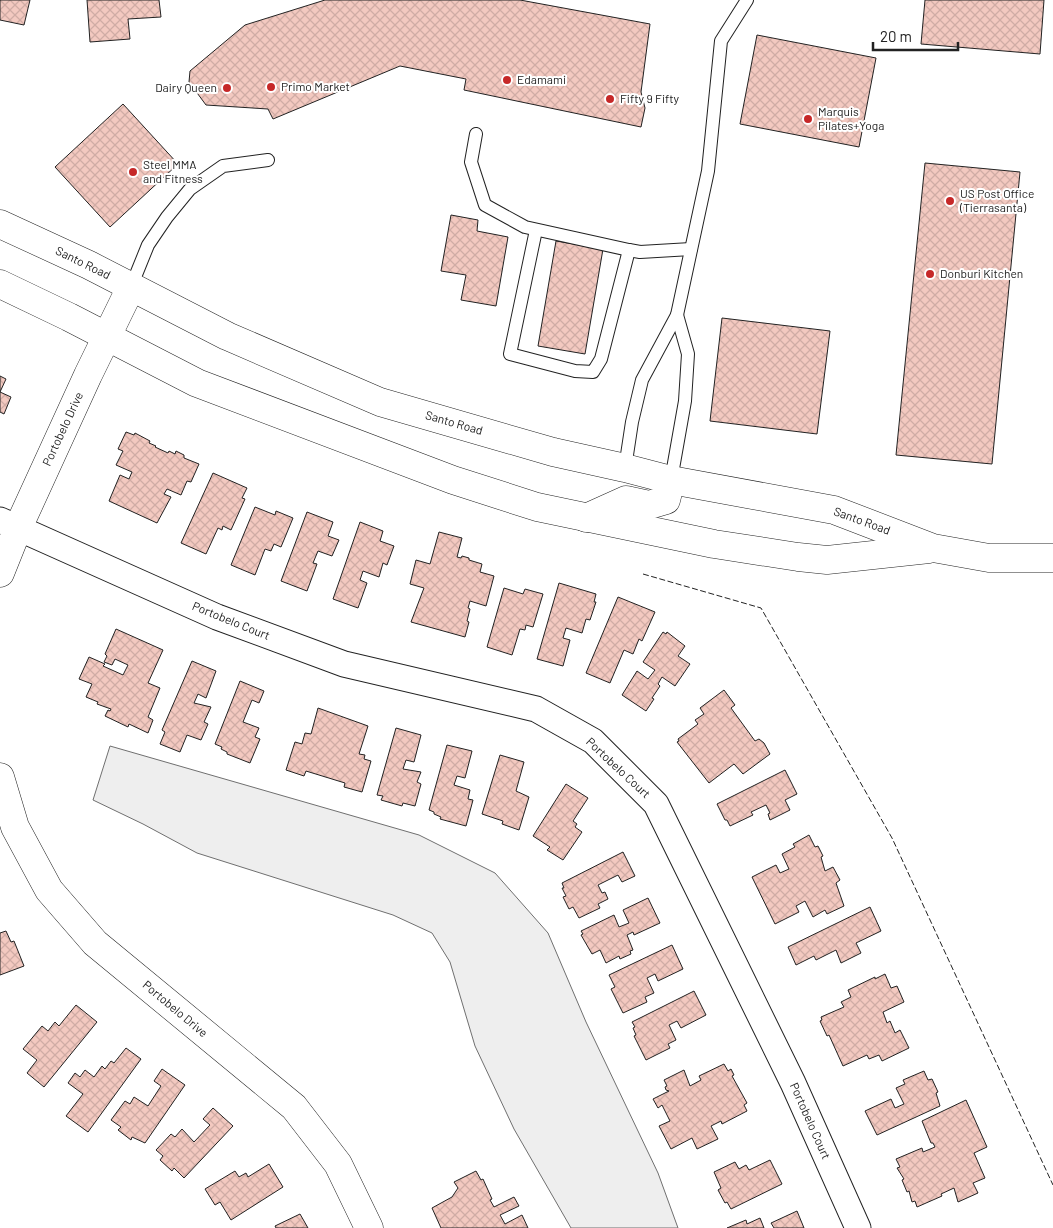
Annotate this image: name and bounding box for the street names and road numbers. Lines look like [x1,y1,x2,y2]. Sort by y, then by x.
street label: Santo Road [54,243,113,281]
street label: Portobelo Drive [39,389,85,468]
street label: Santo Road [424,407,485,437]
street label: Santo Road [832,503,893,537]
street label: Portobelo Court [191,598,272,642]
street label: Portobelo Court [584,734,654,800]
street label: Portobelo Drive [141,977,211,1039]
street label: Portobelo Court [788,1080,834,1161]

